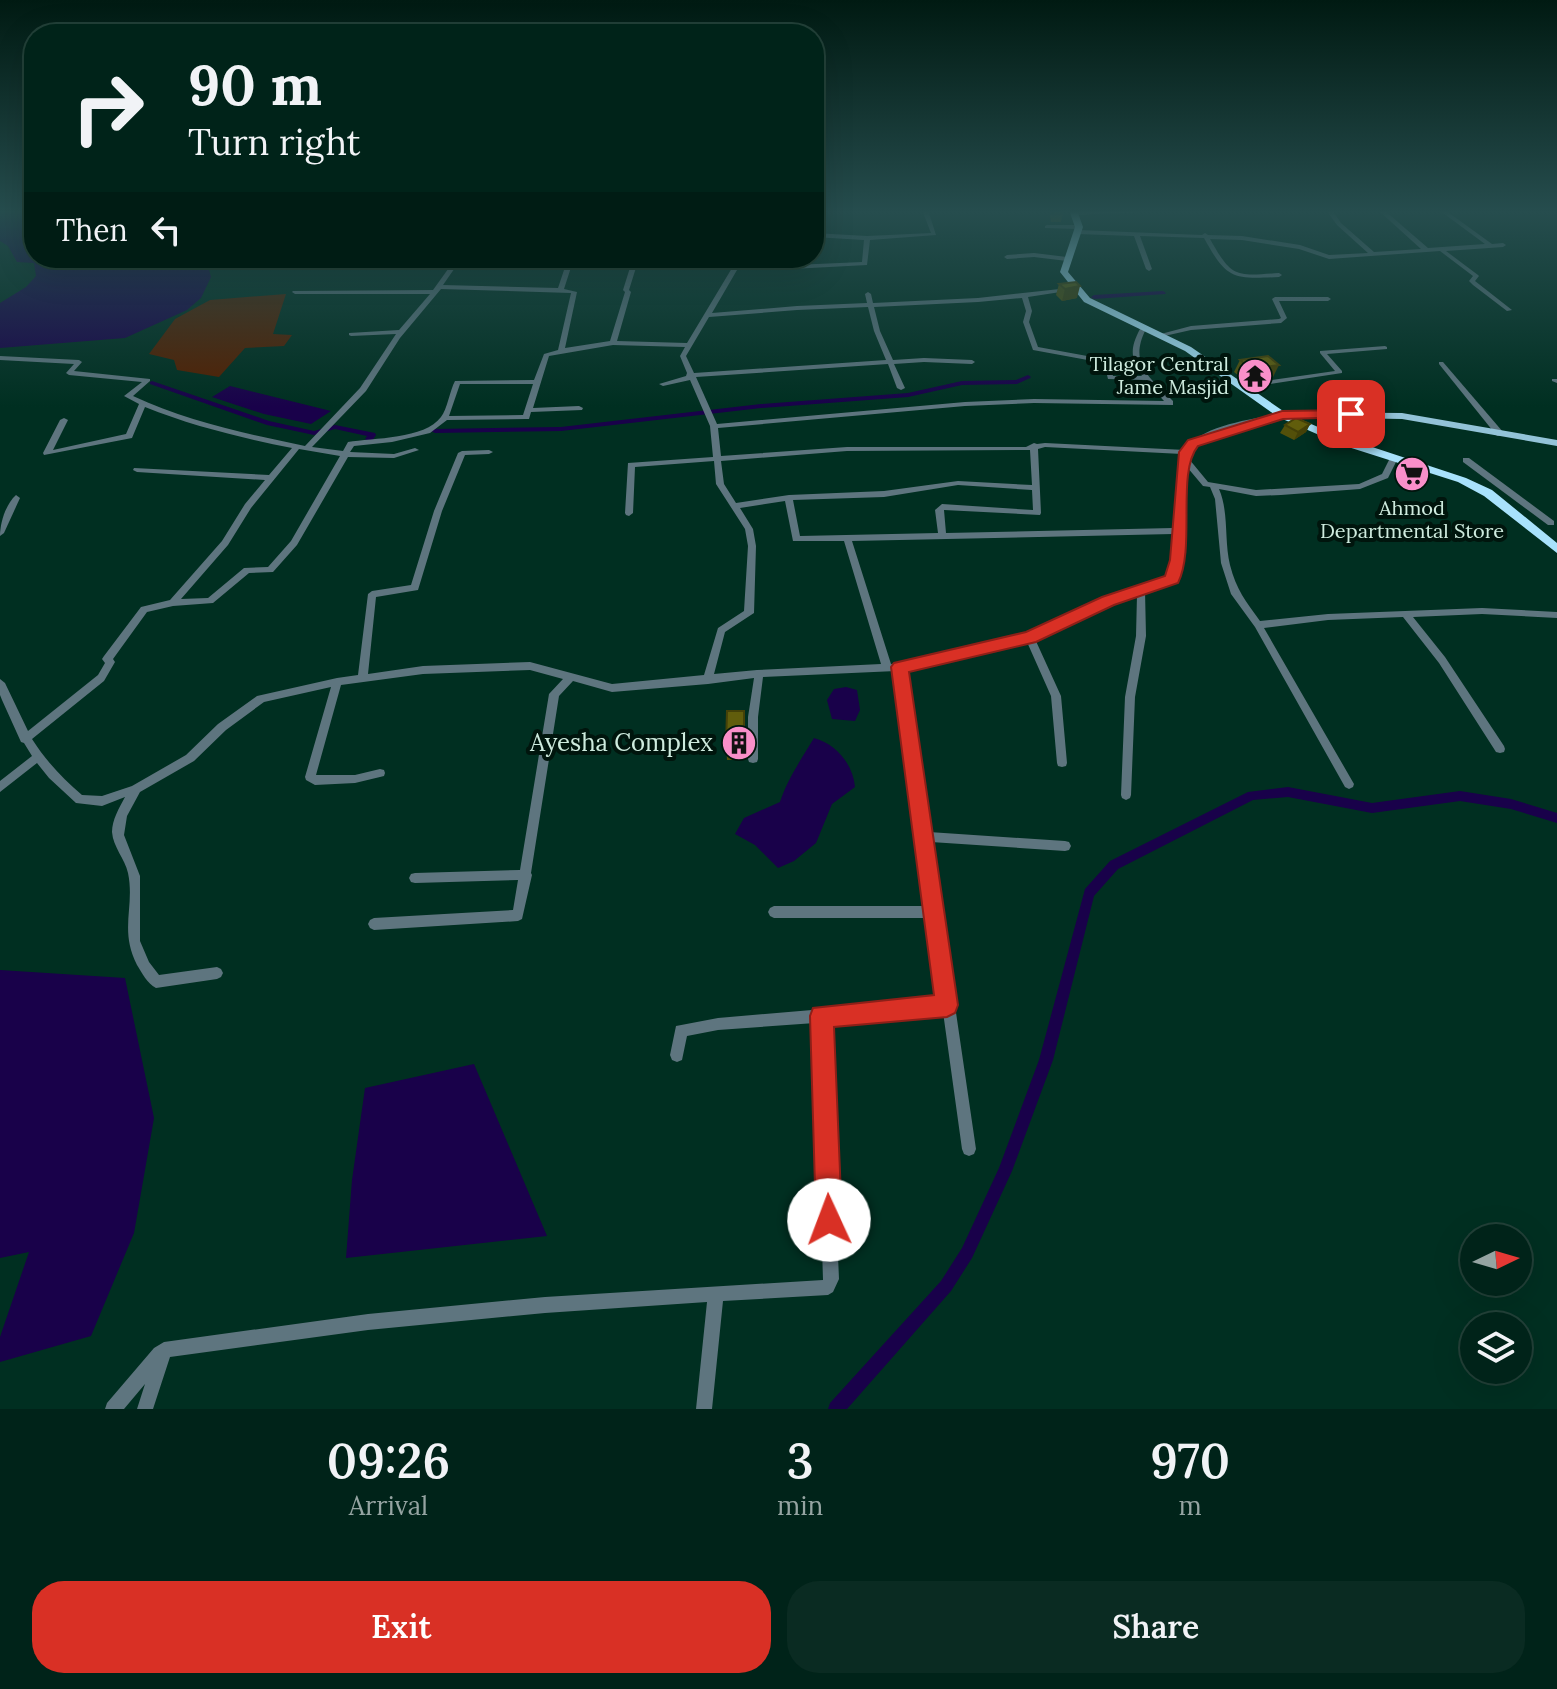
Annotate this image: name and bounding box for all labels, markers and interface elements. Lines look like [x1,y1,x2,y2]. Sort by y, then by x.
text: 90 m [188,49,322,120]
icon: right [56,56,160,160]
text: Turn right [188,119,361,165]
icon: left [144,208,188,252]
text: Then [56,211,128,249]
place label: Tilagor Central Jame Masjid [1089,351,1229,399]
temple icon: Tilagor Central Jame Masjid [1236,357,1274,395]
pin [1317,380,1385,448]
icon: arrive [1329,392,1373,436]
supermarket icon: Ahmod Departmental Store [1393,455,1431,493]
place label: Ahmod Departmental Store [1320,495,1504,543]
building icon: Ayesha Complex [720,724,758,762]
place label: Ayesha Complex [529,727,713,758]
position arrow [787,1178,871,1262]
north arrow [1460,1224,1532,1296]
map controls [1460,1224,1532,1384]
button: layers [1460,1312,1532,1384]
text: 09:26 [327,1430,450,1491]
text: 3 [787,1430,814,1491]
text: 970 [1150,1430,1230,1491]
text: Arrival [349,1489,428,1522]
text: min [777,1489,823,1522]
text: m [1179,1489,1202,1522]
button: Exit [32,1581,771,1673]
button: Share [787,1581,1525,1673]

